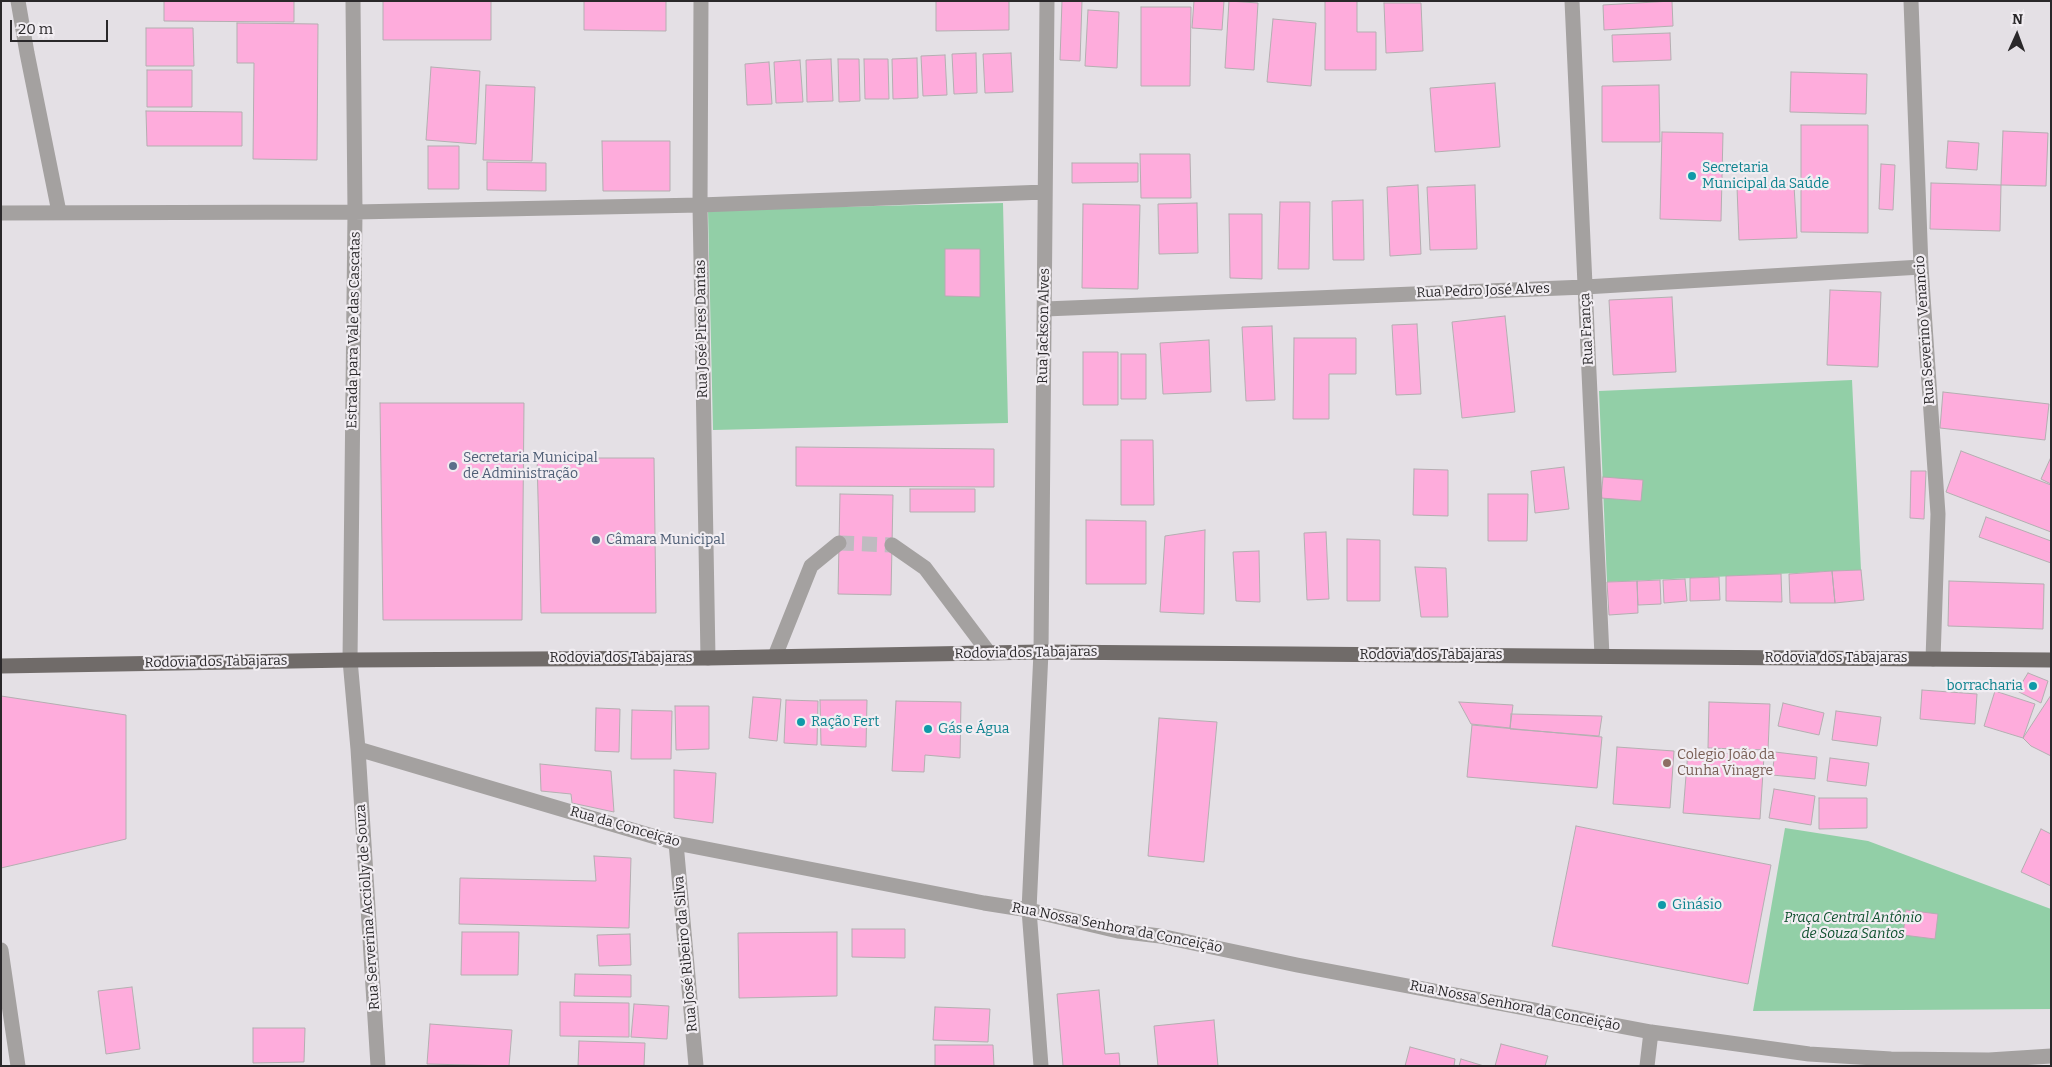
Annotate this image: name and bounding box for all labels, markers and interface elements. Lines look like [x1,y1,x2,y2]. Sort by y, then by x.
scale bar [12,10,110,42]
north arrow [1992,10,2042,60]
text: N [2012,11,2023,28]
text: 20 m [18,20,53,38]
place label: Secretaria Municipal da Saúde [1702,160,1829,192]
marker: Secretaria Municipal da Saúde [1686,170,1698,182]
street label: Estrada para Vale das Cascatas [344,231,364,429]
street label: Rua Severino Venancio [1911,255,1939,405]
street label: Rua José Pires Dantas [692,260,712,398]
street label: Rua Jackson Alves [1035,268,1053,384]
street label: Rua Pedro José Alves [1416,280,1550,302]
street label: Rua França [1577,292,1597,366]
place label: Secretaria Municipal de Administração [463,450,598,482]
marker: Secretaria Municipal de Administração [447,460,459,472]
place label: Câmara Municipal [606,532,725,548]
marker: Câmara Municipal [590,534,602,546]
street label: Rodovia dos Tabajaras [954,643,1098,663]
street label: Rodovia dos Tabajaras [1360,647,1502,663]
street label: Rodovia dos Tabajaras [550,650,692,666]
street label: Rodovia dos Tabajaras [1765,650,1907,666]
street label: Rodovia dos Tabajaras [144,652,288,672]
place label: borracharia [1947,678,2023,694]
marker: borracharia [2027,680,2039,692]
place label: Ração Fert [811,714,879,730]
marker: Ração Fert [795,716,807,728]
place label: Gás e Água [938,721,1009,737]
marker: Gás e Água [922,723,934,735]
place label: Colegio João da Cunha Vinagre [1677,747,1775,780]
marker: Colegio João da Cunha Vinagre [1661,757,1673,769]
street label: Rua Serverina Acciolly de Souza [352,803,384,1011]
street label: Rua da Conceição [568,803,682,851]
street label: Rua José Ribeiro da Silva [671,875,701,1033]
place label: Ginásio [1672,897,1722,913]
street label: Rua Nossa Senhora da Conceição [1010,899,1224,957]
marker: Ginásio [1656,899,1668,911]
park label: Praça Central Antônio de Souza Santos [1784,910,1922,942]
street label: Rua Nossa Senhora da Conceição [1408,977,1622,1035]

